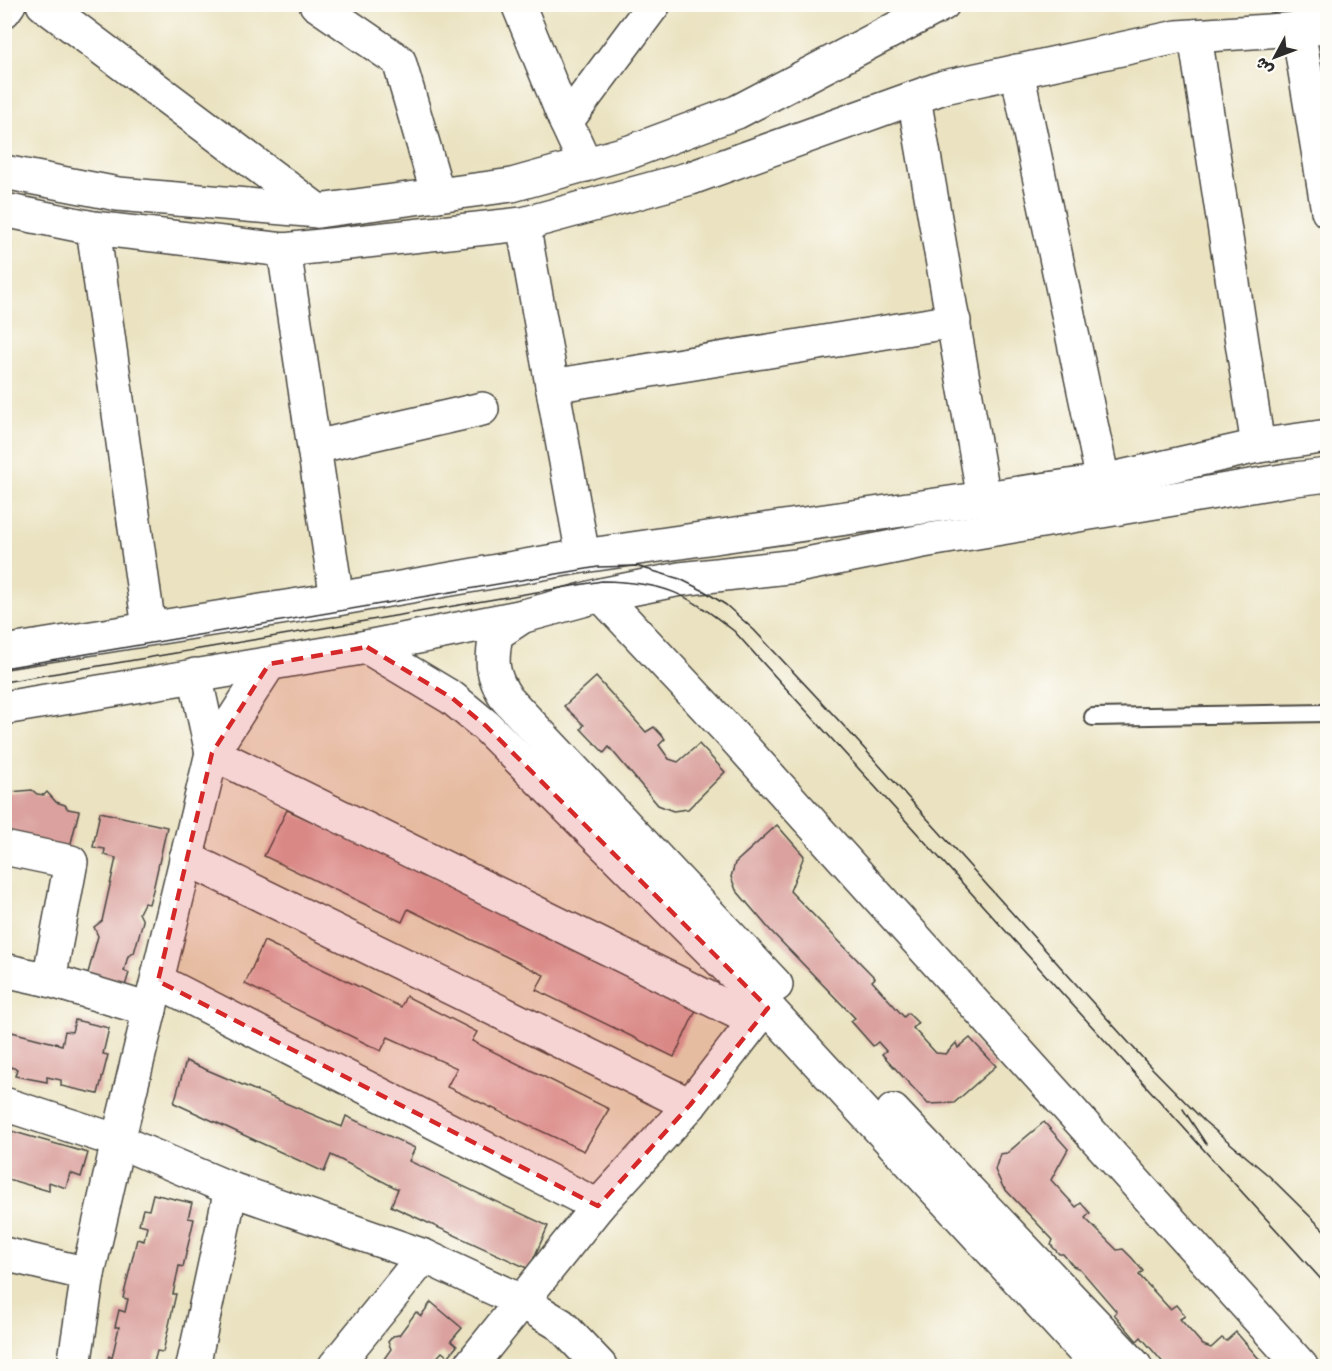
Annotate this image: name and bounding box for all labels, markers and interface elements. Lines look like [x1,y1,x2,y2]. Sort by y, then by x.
north arrow [1245,27,1305,87]
text: ش [1251,54,1277,79]

